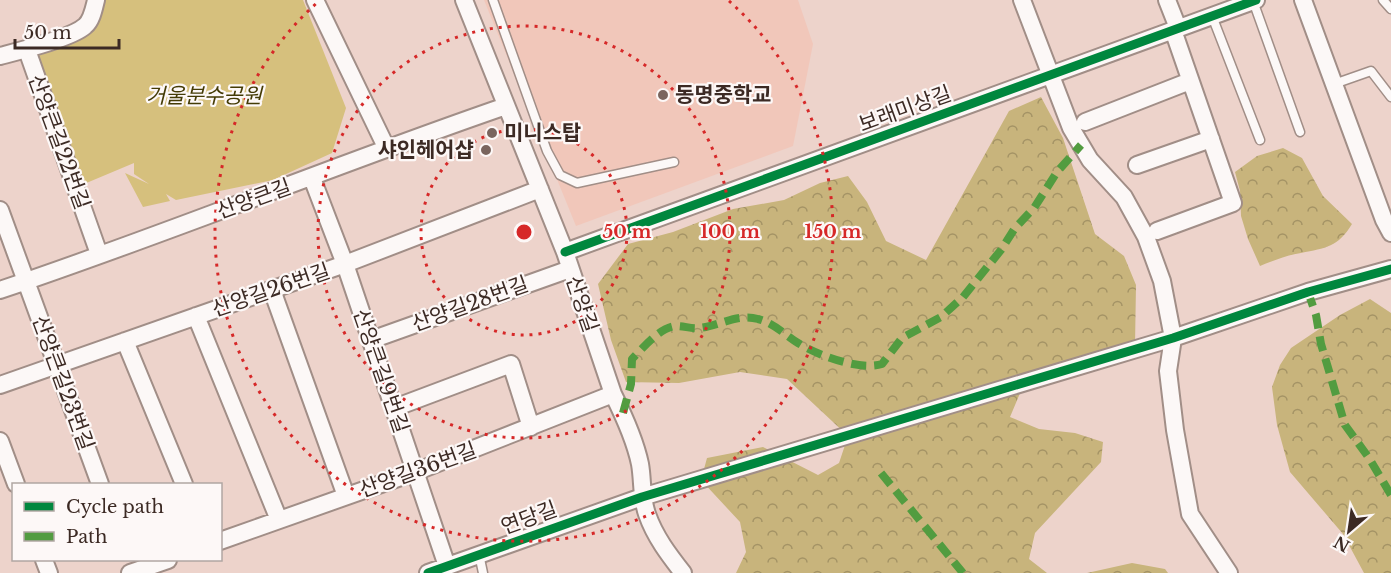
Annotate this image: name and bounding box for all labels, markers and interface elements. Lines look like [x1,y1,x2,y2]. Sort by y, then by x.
scale bar [15,12,118,50]
text: 50 m [24,22,72,44]
street label: 산양큰길22번길 [23,71,95,213]
street label: 보래미상길 [855,80,955,138]
place label: 동명중학교 [675,82,772,108]
park label: 거울분수공원 [146,83,264,109]
marker: 동명중학교 [656,88,670,102]
place label: 미니스탑 [504,120,581,146]
marker: 미니스탑 [485,126,499,140]
place label: 샤인헤어샵 [377,137,474,163]
marker: 샤인헤어샵 [479,143,493,157]
street label: 산양큰길 [213,174,295,224]
text: 50 m [603,221,652,243]
text: 100 m [700,221,760,243]
text: 150 m [805,221,862,243]
centre of rings [514,222,534,242]
street label: 산양길26번길 [209,258,333,322]
street label: 산양길28번길 [408,271,532,337]
street label: 산양길 [560,272,604,336]
street label: 산양큰길9번길 [348,306,414,436]
street label: 산양큰길23번길 [27,312,99,454]
street label: 산양길36번길 [356,437,480,503]
legend [12,483,222,561]
text: Cycle path [66,496,164,518]
street label: 연당길 [497,496,561,540]
north arrow [1319,501,1379,561]
text: Path [66,526,107,548]
text: N [1330,532,1353,557]

